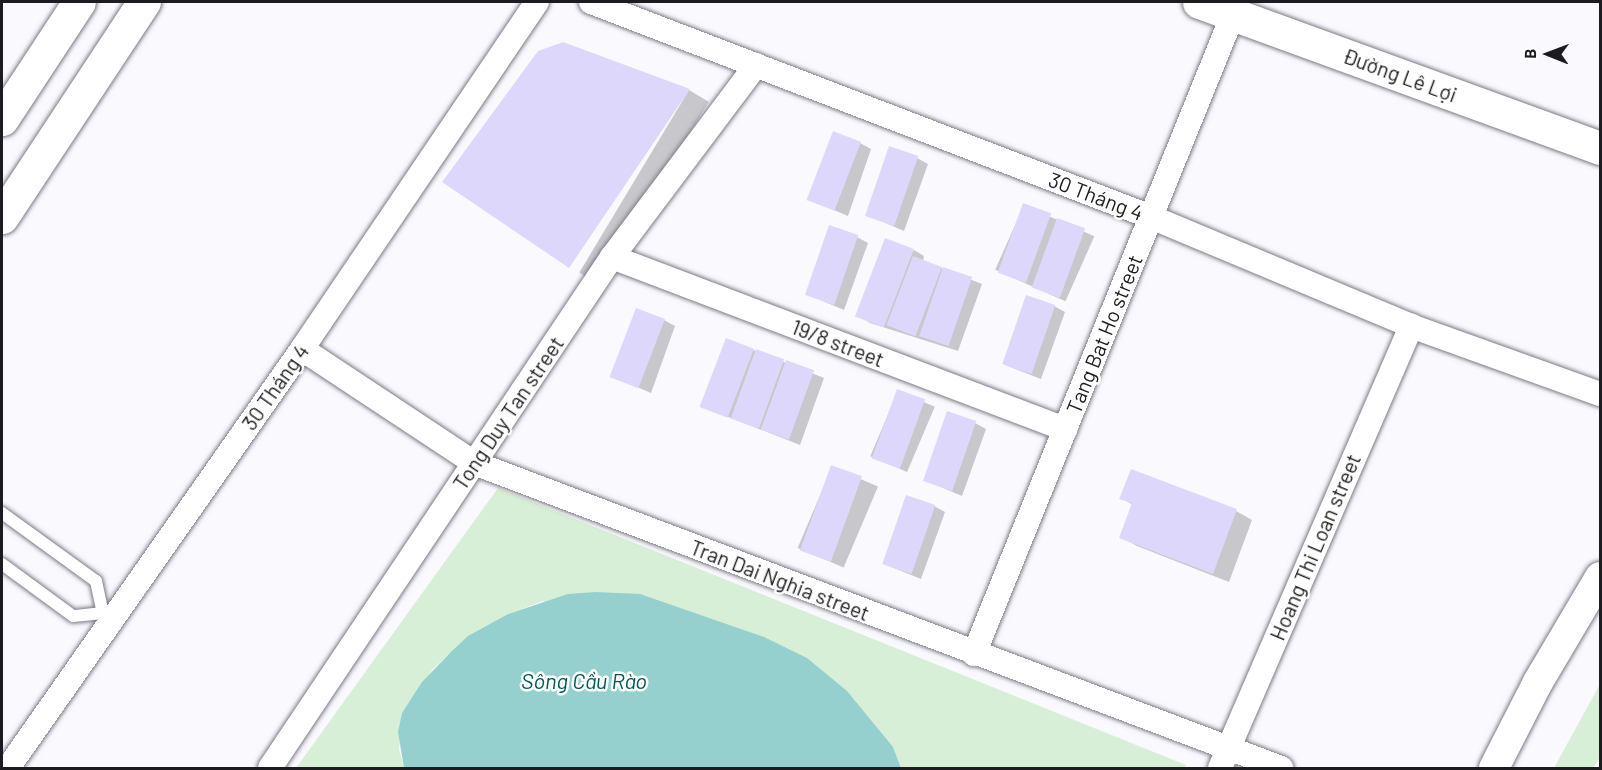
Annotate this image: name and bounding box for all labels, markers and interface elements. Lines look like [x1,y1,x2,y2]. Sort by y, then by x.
north arrow [1518,24,1578,84]
street label: Đường Lê Lợi [1340,43,1460,107]
text: B [1520,49,1539,59]
street label: 30 Tháng 4 [1045,166,1147,226]
street label: Tang Bat Ho street [1061,251,1147,417]
street label: 19/8 street [788,314,888,372]
street label: Tong Duy Tan street [447,332,569,494]
street label: 30 Tháng 4 [236,339,314,435]
street label: Hoang Thi Loan street [1264,450,1366,644]
street label: Tran Dai Nghia street [687,534,873,626]
water label: Sông Cầu Rào [521,668,647,694]

